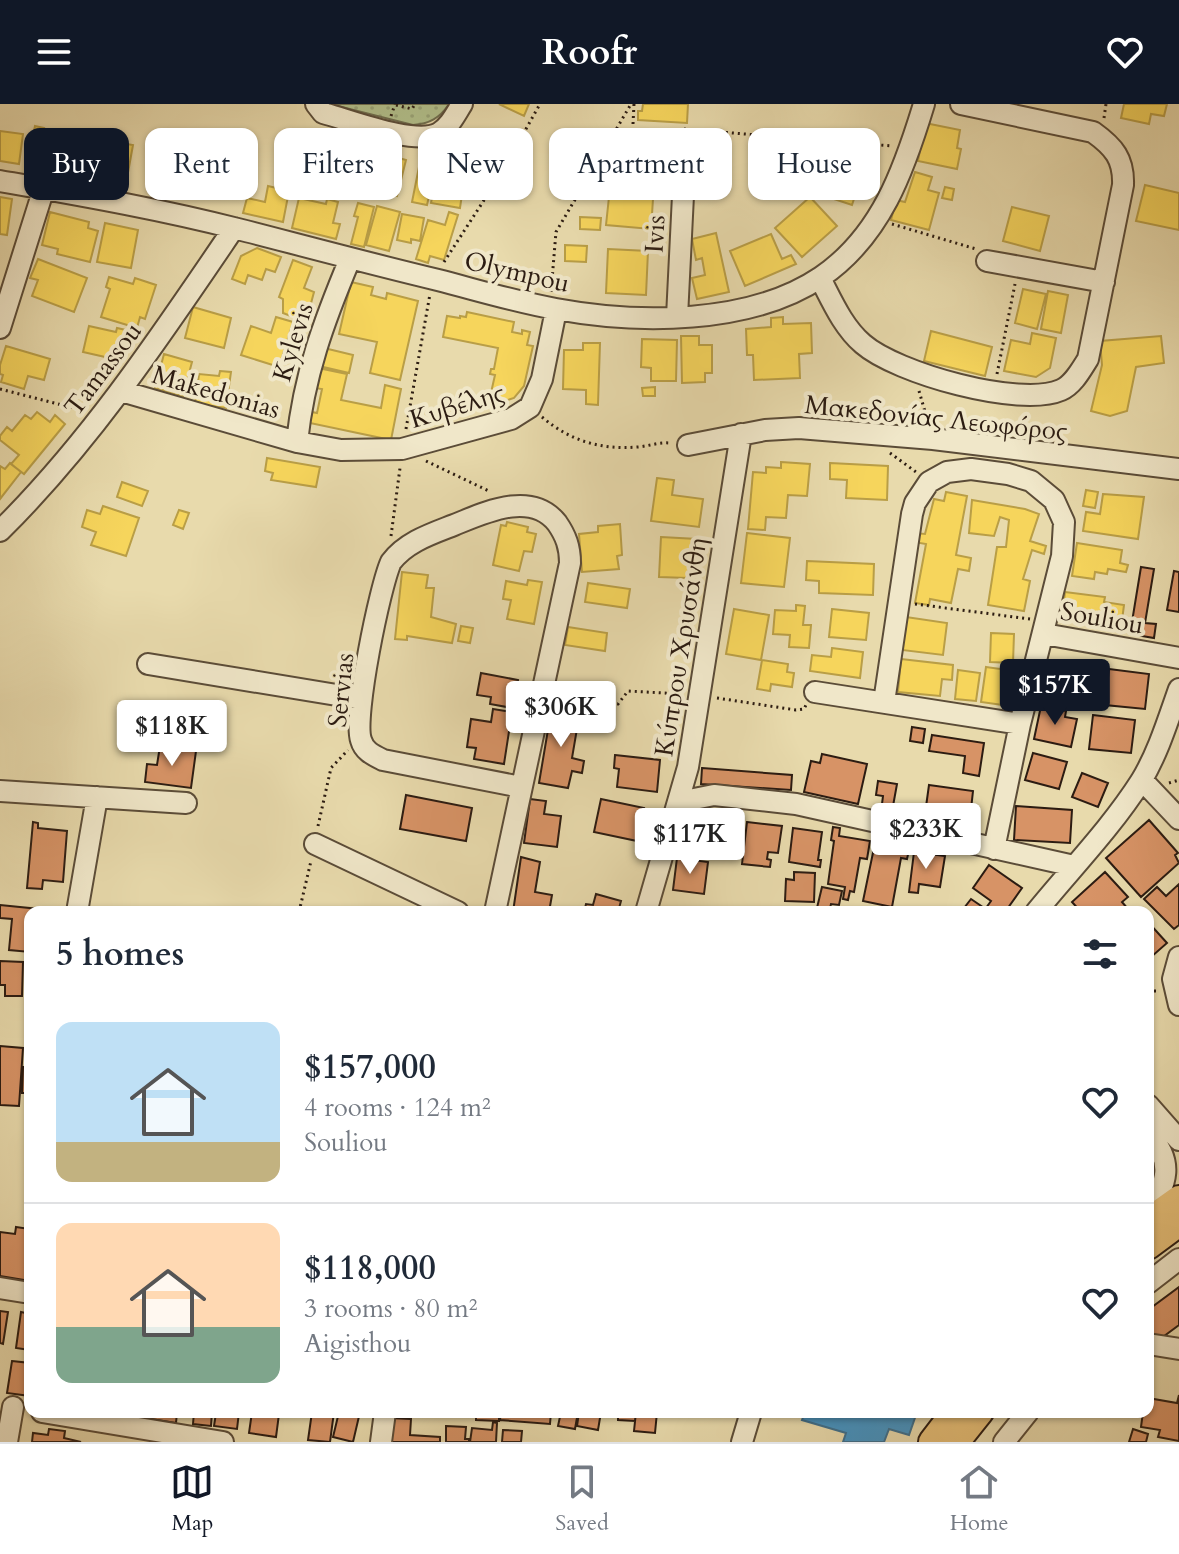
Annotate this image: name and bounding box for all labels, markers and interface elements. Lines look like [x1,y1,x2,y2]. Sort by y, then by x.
text: Roofr [542,28,637,77]
icon: menu [32,30,76,74]
icon: heart [1103,30,1147,74]
chip: Buy [24,128,129,200]
chip: Rent [145,128,258,200]
chip: Filters [274,128,402,200]
chip: New [418,128,533,200]
chip: Apartment [549,128,732,200]
chip: House [748,128,880,200]
street label: Ivis [637,214,673,254]
street label: Olympou [461,243,573,301]
street label: Kylevis [264,298,322,386]
street label: Tamassou [56,315,150,423]
street label: Makedonias [148,357,284,427]
street label: Κυβέλης [405,375,509,437]
street label: Μακεδονίας Λεωφόρος [803,387,1069,449]
street label: Κύπρου Χρυσάνθη [646,535,716,759]
street label: Souliou [1058,594,1146,642]
street label: Servias [320,651,362,729]
pin: $157K [999,659,1111,727]
text: $157K [1018,667,1092,702]
pin: $306K [505,681,617,749]
text: $306K [524,689,598,724]
pin: $118K [116,700,228,768]
text: $118K [135,708,209,743]
pin: $233K [870,803,982,871]
pin: $117K [634,808,746,876]
text: $233K [889,811,963,846]
text: $117K [653,816,727,851]
text: 5 homes [56,931,184,977]
icon: filters [1078,932,1122,976]
text: $157,000 [304,1044,436,1090]
icon: home [120,1054,216,1150]
icon: heart [1078,1080,1122,1124]
text: 4 rooms · 124 m² [304,1090,491,1125]
text: Souliou [304,1125,388,1160]
text: $118,000 [304,1245,436,1291]
icon: home [120,1255,216,1351]
icon: heart [1078,1281,1122,1325]
text: 3 rooms · 80 m² [304,1291,477,1326]
text: Aigisthou [304,1326,411,1361]
tab: Map [170,1460,214,1538]
tab: Saved [555,1460,609,1538]
tab: Home [950,1460,1009,1538]

